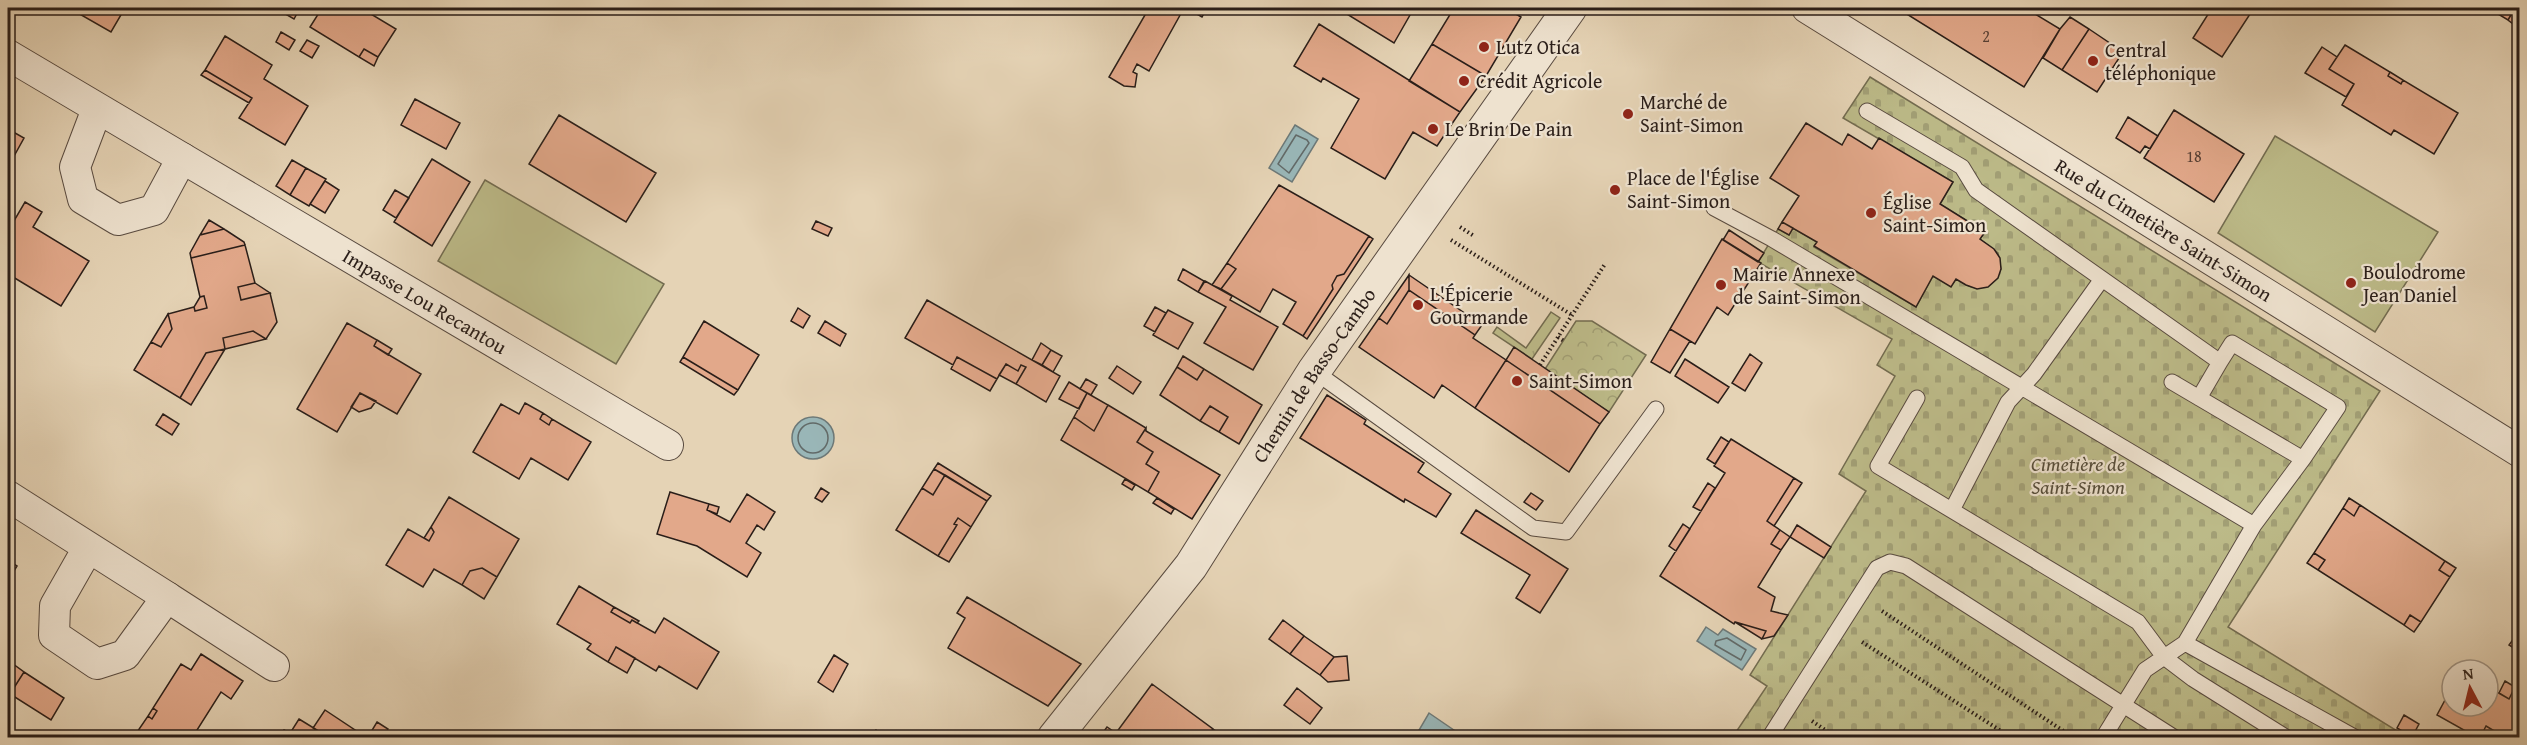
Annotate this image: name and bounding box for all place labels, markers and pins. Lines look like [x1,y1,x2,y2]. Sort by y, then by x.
place label: Lutz Otica [1496,32,1580,61]
place label: Central téléphonique [2105,35,2216,87]
marker: Lutz Otica [1477,40,1491,54]
marker: Central téléphonique [2086,54,2100,68]
place label: Crédit Agricole [1476,66,1602,95]
marker: Crédit Agricole [1457,74,1471,88]
place label: Marché de Saint-Simon [1640,87,1743,139]
marker: Marché de Saint-Simon [1621,107,1635,121]
place label: Le Brin De Pain [1445,114,1572,143]
marker: Le Brin De Pain [1426,122,1440,136]
place label: Place de l'Église Saint-Simon [1627,163,1759,215]
marker: Place de l'Église Saint-Simon [1608,183,1622,197]
place label: Église Saint-Simon [1883,187,1986,239]
marker: Église Saint-Simon [1864,206,1878,220]
place label: Boulodrome Jean Daniel [2360,257,2466,309]
place label: Mairie Annexe de Saint-Simon [1733,259,1861,311]
marker: Boulodrome Jean Daniel [2344,276,2358,290]
marker: Mairie Annexe de Saint-Simon [1714,278,1728,292]
place label: L'Épicerie Gourmande [1430,279,1528,331]
marker: L'Épicerie Gourmande [1411,298,1425,312]
place label: Saint-Simon [1529,366,1632,395]
marker: Saint-Simon [1510,374,1524,388]

